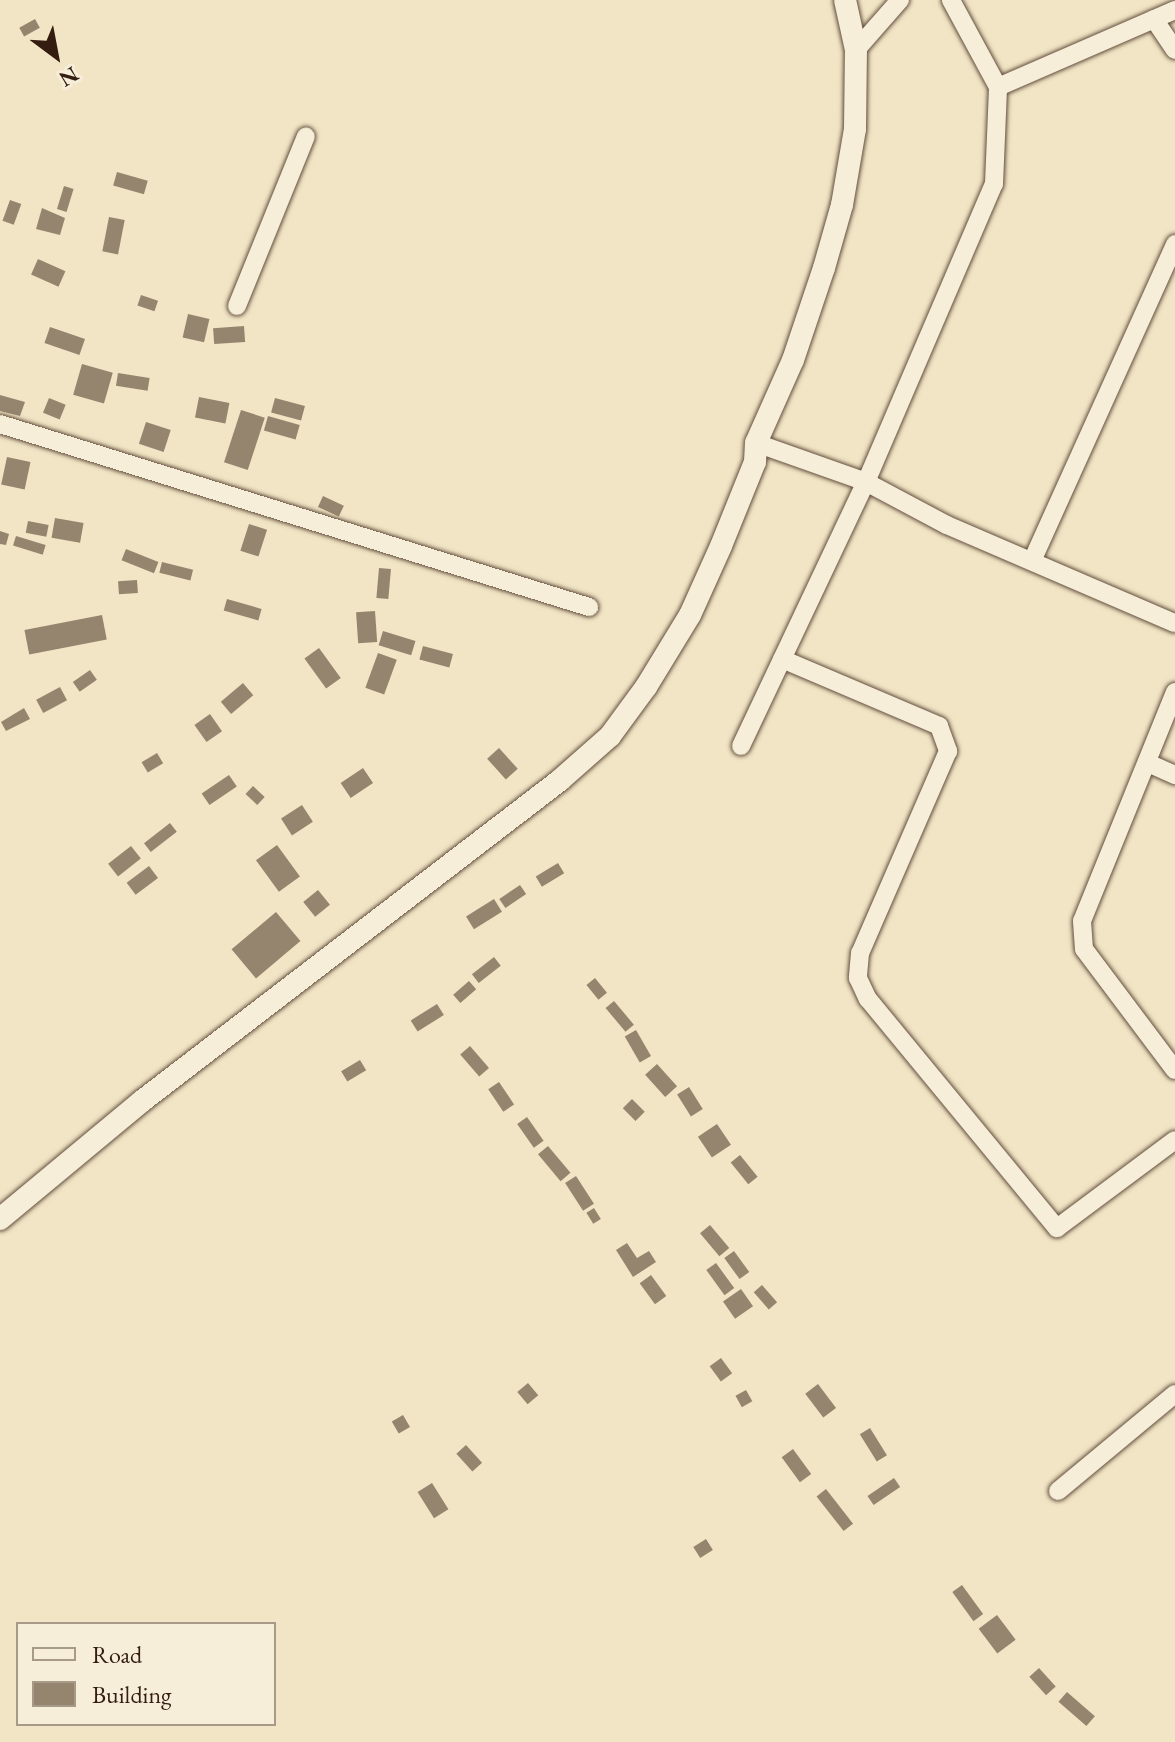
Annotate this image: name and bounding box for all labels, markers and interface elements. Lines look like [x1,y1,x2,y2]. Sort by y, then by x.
north arrow [16,16,96,96]
text: N [54,60,84,94]
legend [16,1622,276,1726]
text: Road [92,1639,142,1670]
text: Building [92,1679,172,1710]

